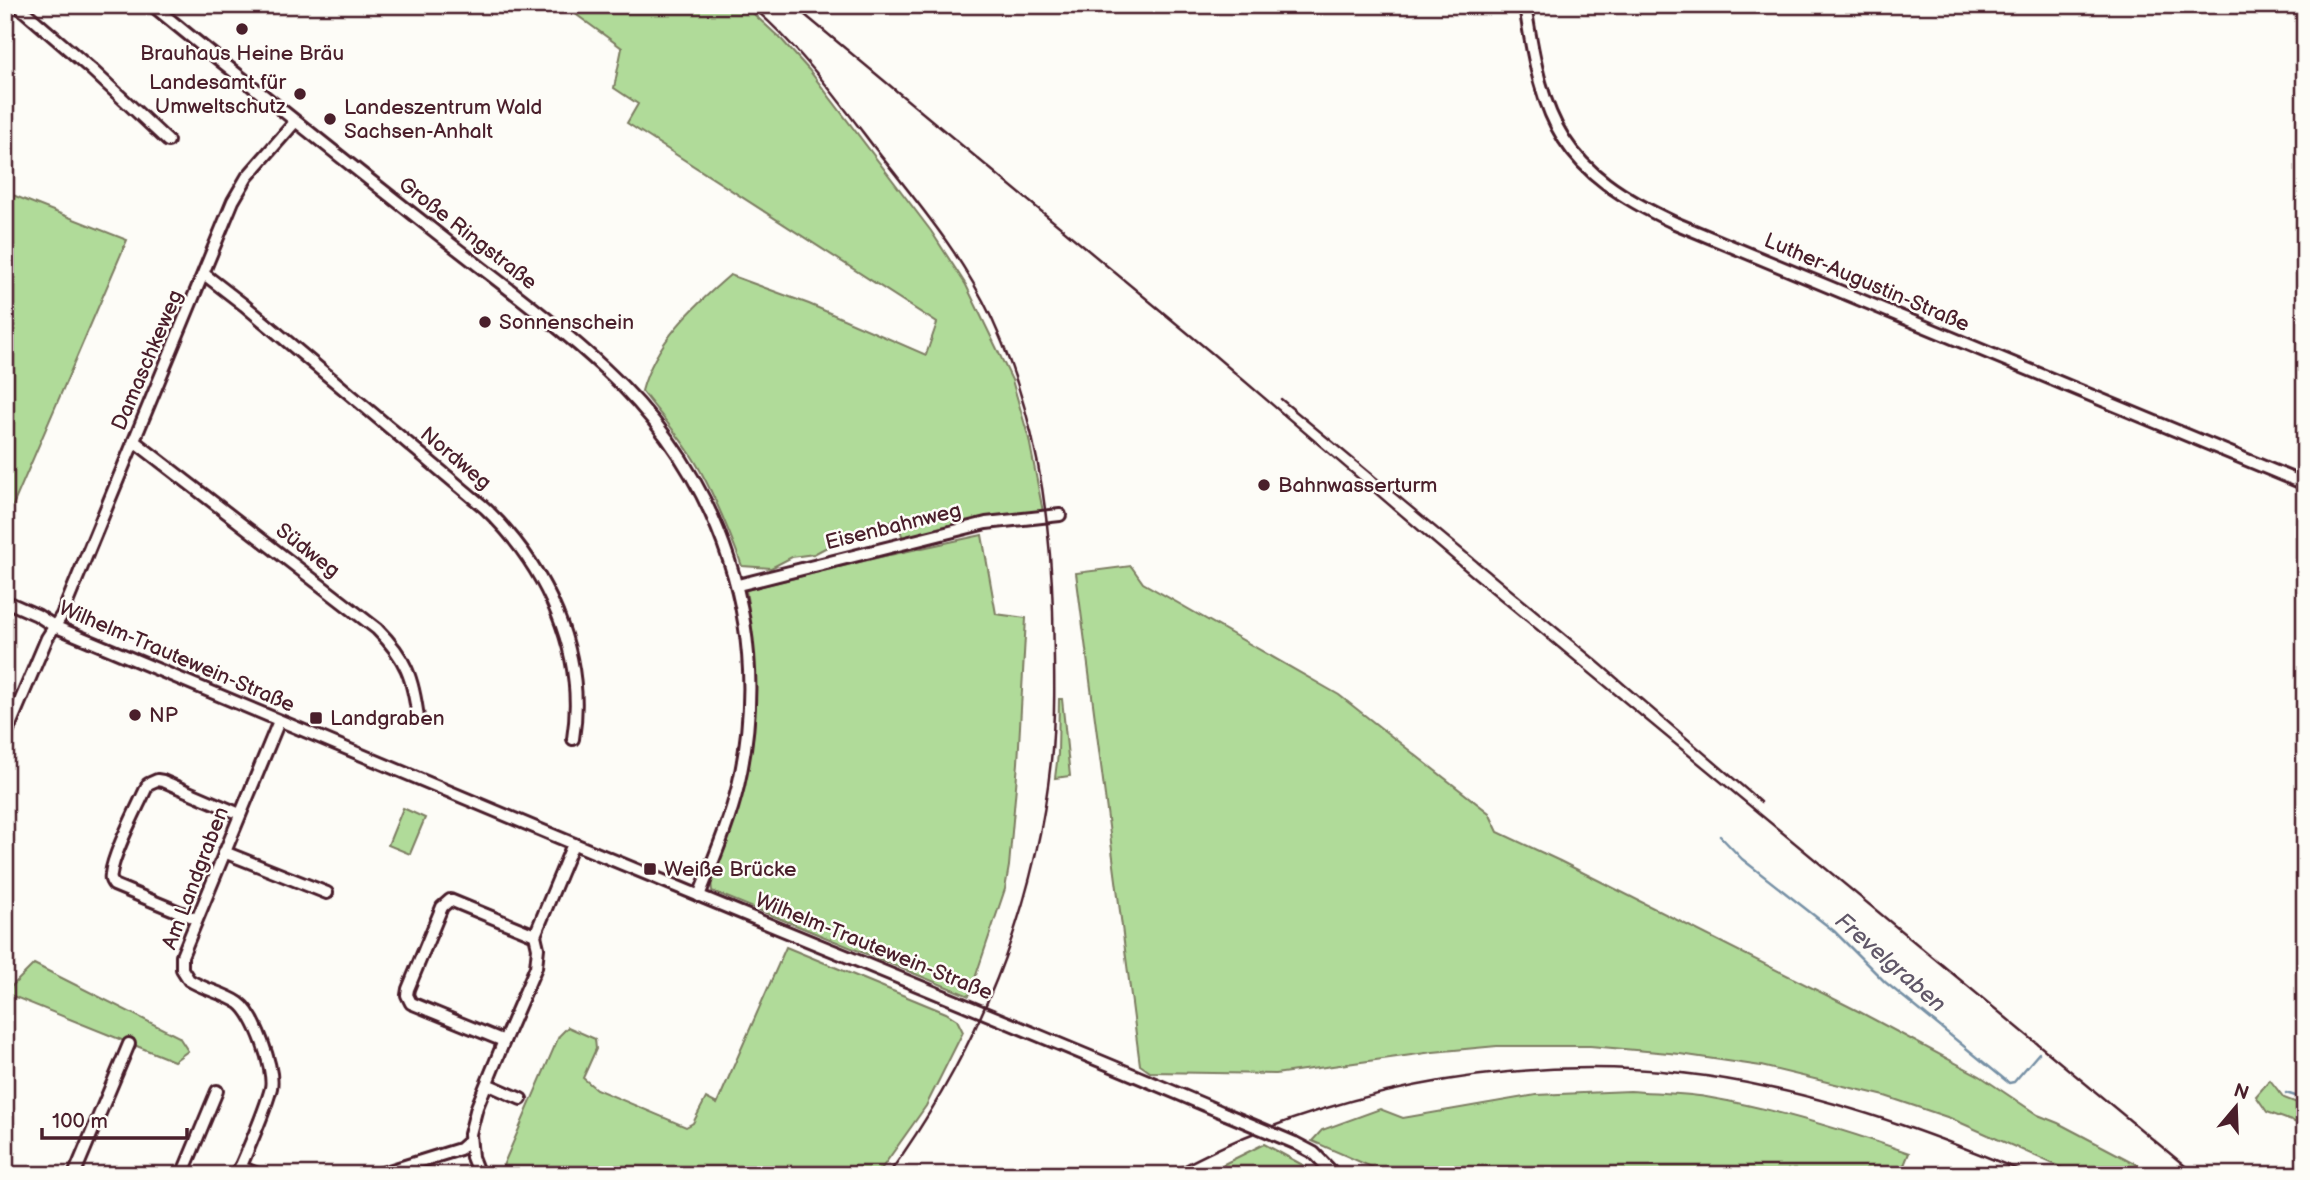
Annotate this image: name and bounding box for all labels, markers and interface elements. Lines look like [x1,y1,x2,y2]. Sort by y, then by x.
marker: Brauhaus Heine Bräu [234,21,250,37]
place label: Brauhaus Heine Bräu [140,41,344,66]
place label: Landesamt für Umweltschutz [149,70,287,119]
marker: Landesamt für Umweltschutz [292,86,308,102]
place label: Landeszentrum Wald Sachsen-Anhalt [344,95,542,144]
marker: Landeszentrum Wald Sachsen-Anhalt [322,111,338,127]
street label: Große Ringstraße [394,172,542,295]
street label: Luther-Augustin-Straße [1760,228,1973,337]
street label: Damaschkeweg [107,286,188,434]
place label: Sonnenschein [499,310,634,335]
marker: Sonnenschein [477,314,493,330]
street label: Nordweg [415,422,496,495]
place label: Bahnwasserturm [1278,473,1437,498]
marker: Bahnwasserturm [1256,477,1272,493]
street label: Eisenbahnweg [823,498,964,555]
street label: Südweg [271,518,345,583]
street label: Wilhelm-Trautewein-Straße [55,595,298,718]
place label: NP [149,703,178,728]
place label: Landgraben [330,706,445,731]
marker: NP [127,707,143,723]
marker: Landgraben [308,710,324,726]
street label: Am Landgraben [157,804,234,953]
place label: Weiße Brücke [664,857,797,882]
marker: Weiße Brücke [642,861,658,877]
street label: Wilhelm-Trautewein-Straße [752,887,996,1006]
water label: Frevelgraben [1829,907,1952,1019]
north arrow [2202,1072,2272,1142]
text: N [2231,1079,2252,1106]
scale bar [42,1096,187,1140]
text: 100 m [52,1109,108,1134]

